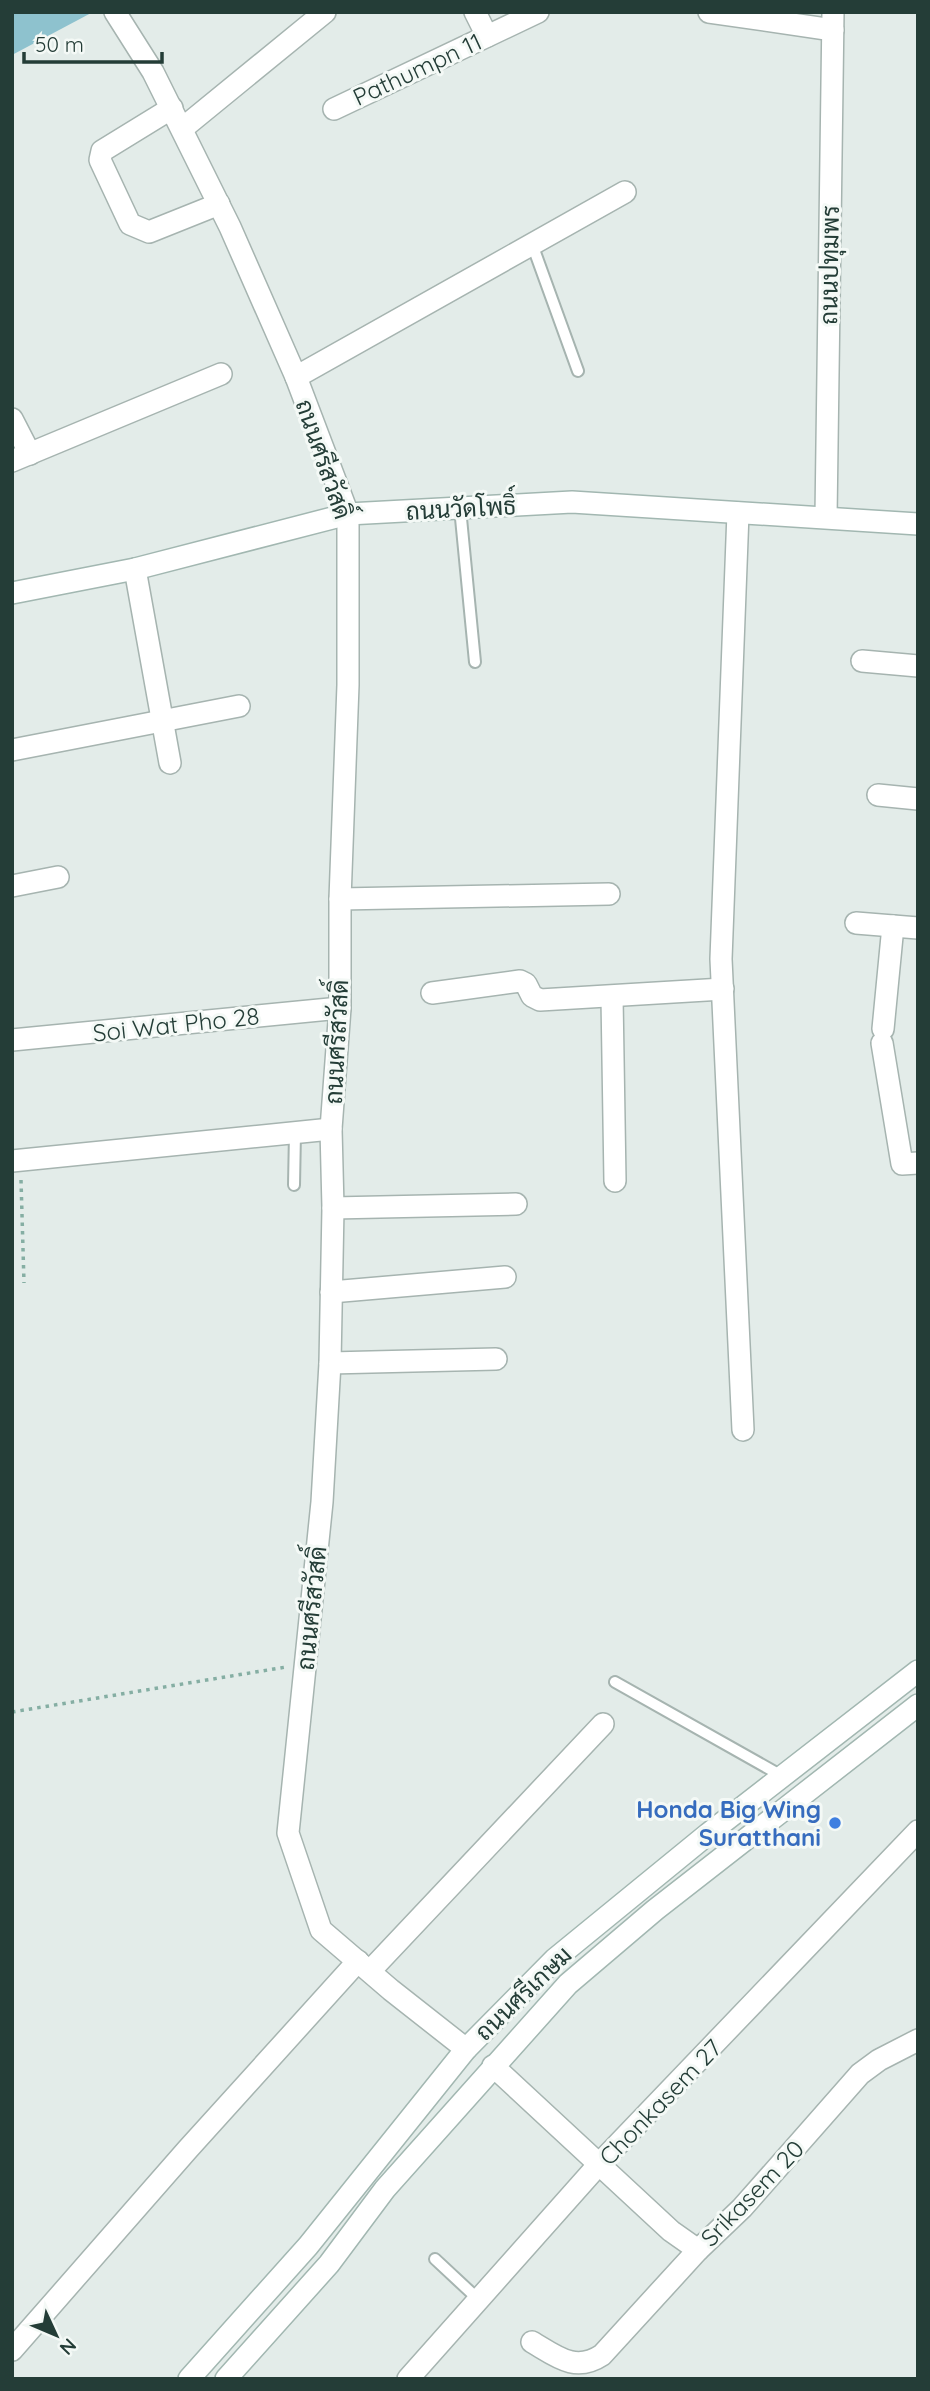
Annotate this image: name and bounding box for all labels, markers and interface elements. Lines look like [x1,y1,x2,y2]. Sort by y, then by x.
scale bar [24,21,163,65]
street label: Pathumpn 11 [348,26,486,112]
text: 50 m [35,31,84,57]
street label: ถนนปทุมพร [813,205,847,325]
street label: ถนนศรีสวัสดิ์ [289,393,364,523]
street label: ถนนวัดโพธิ์ [405,484,517,526]
street label: ถนนศรีสวัสดิ์ [312,979,354,1105]
street label: Soi Wat Pho 28 [91,1000,261,1048]
street label: ถนนศรีสวัสดิ์ [284,1544,332,1672]
place label: Honda Big Wing Suratthani [636,1794,821,1852]
marker: Honda Big Wing Suratthani [827,1815,843,1831]
street label: ถนนศรีเกษม [468,1940,578,2046]
street label: Chonkasem 27 [592,2033,728,2171]
street label: Srikasem 20 [694,2134,810,2252]
north arrow [21,2300,91,2370]
text: N [55,2333,82,2360]

